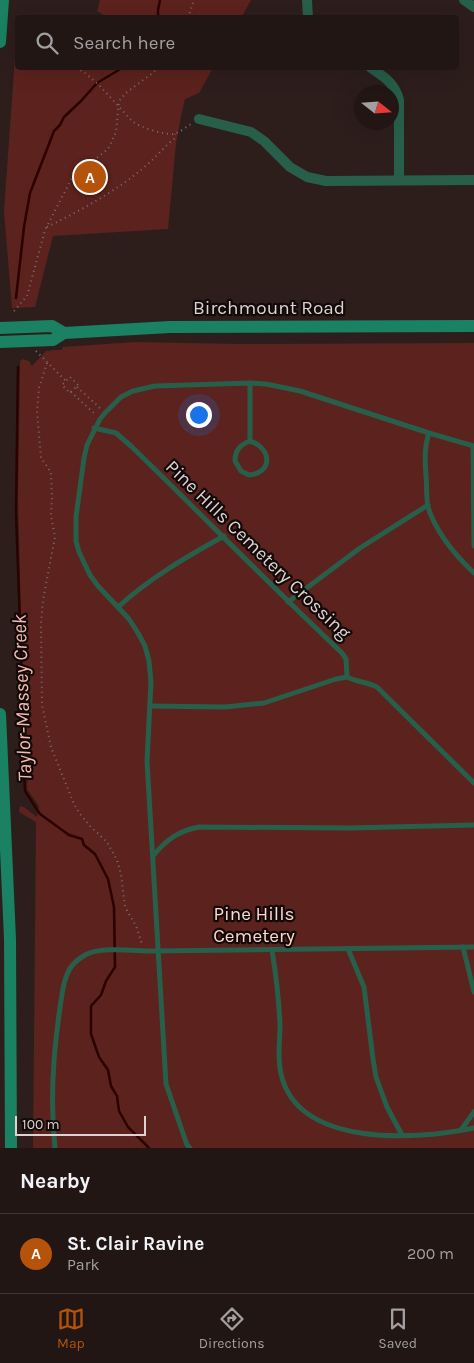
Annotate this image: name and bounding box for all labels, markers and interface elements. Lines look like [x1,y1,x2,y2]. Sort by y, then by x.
search box [15,15,459,70]
icon: search [33,29,61,57]
text: Search here [73,32,175,54]
north arrow [354,85,399,130]
pin: A [74,158,106,196]
street label: Birchmount Road [193,297,345,319]
your location [186,402,212,428]
street label: Pine Hills Cemetery Crossing [161,456,355,644]
water label: Taylor-Massey Creek [8,613,36,782]
park label: Pine Hills Cemetery [213,903,295,947]
scale bar [15,1113,146,1136]
text: 100 m [22,1116,60,1133]
text: Nearby [20,1169,90,1193]
text: St. Clair Ravine [67,1233,204,1255]
text: A [31,1244,41,1263]
text: 200 m [407,1244,454,1263]
text: Park [67,1255,99,1274]
tab: Map [57,1305,85,1352]
tab: Directions [199,1305,265,1352]
tab: Saved [378,1305,417,1352]

